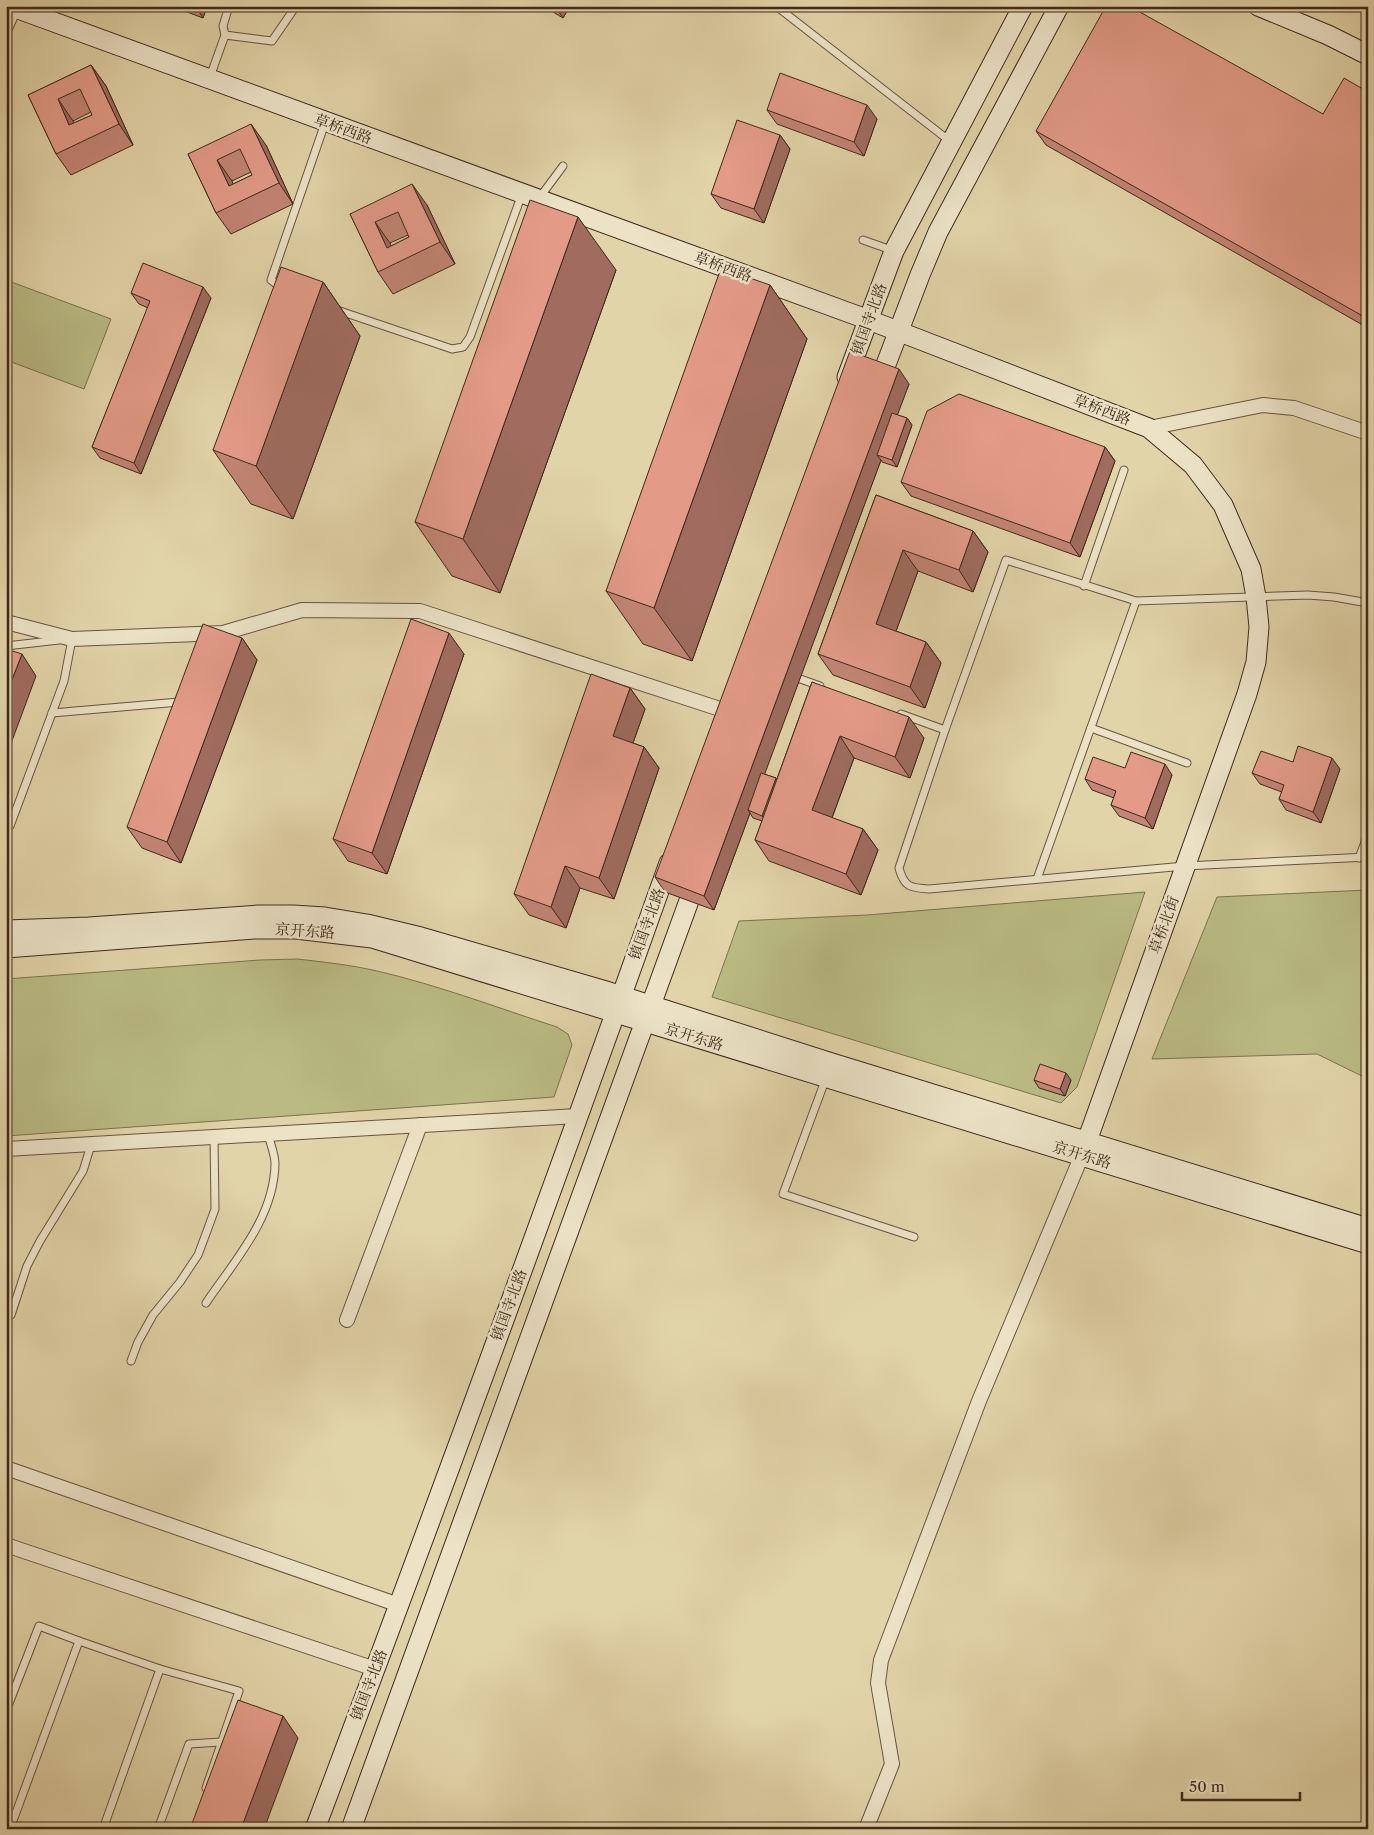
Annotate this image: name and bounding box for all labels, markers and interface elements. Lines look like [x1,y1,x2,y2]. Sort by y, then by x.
street label: 草桥西路 [312,109,375,148]
street label: 草桥西路 [692,247,755,286]
street label: 镇国寺北路 [847,280,890,357]
street label: 草桥西路 [1071,390,1134,429]
street label: 镇国寺北路 [625,885,668,962]
street label: 草桥北街 [1144,893,1183,956]
street label: 京开东路 [274,919,336,942]
street label: 京开东路 [663,1019,726,1054]
street label: 京开东路 [1051,1137,1114,1172]
street label: 镇国寺北路 [487,1266,530,1343]
street label: 镇国寺北路 [346,1646,391,1723]
scale bar [1182,1770,1299,1802]
text: 50 m [1189,1777,1225,1796]

